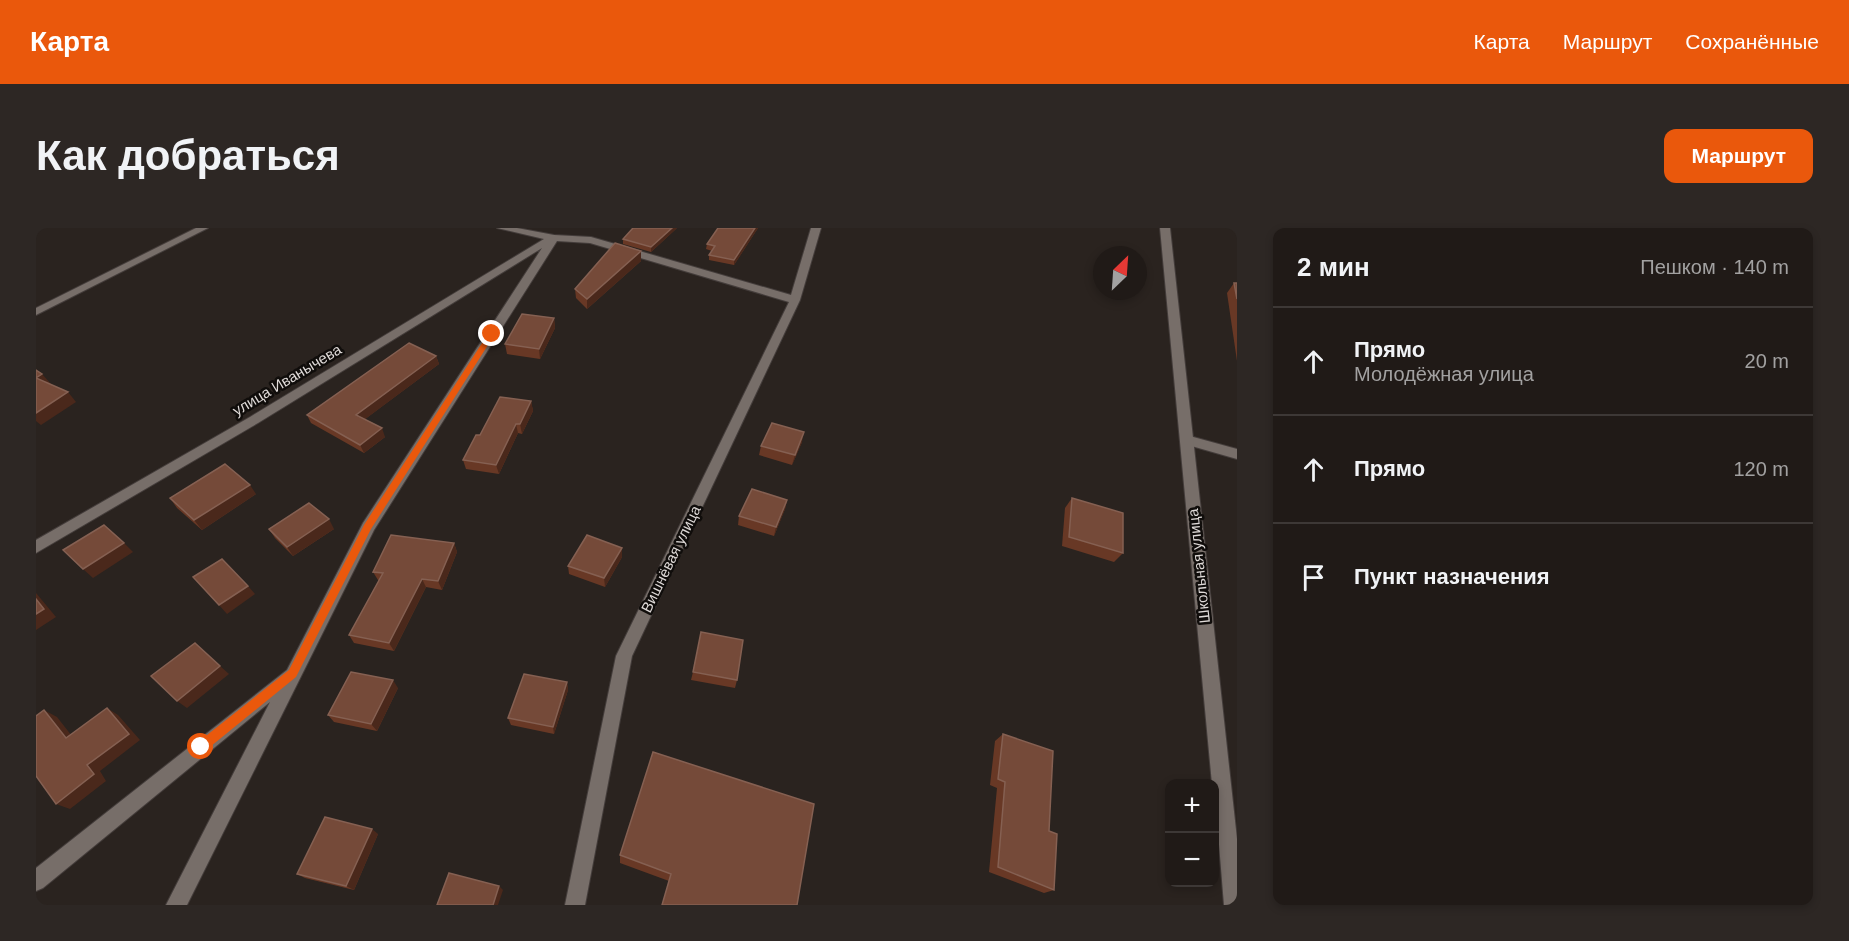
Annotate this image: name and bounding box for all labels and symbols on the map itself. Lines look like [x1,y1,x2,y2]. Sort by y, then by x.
north arrow [1093,246,1147,300]
route end [478,320,504,346]
street label: улица Иванычева [229,340,345,419]
street label: Вишнёвая улица [637,502,704,615]
street label: Школьная улица [1184,507,1213,624]
route start [187,733,213,759]

